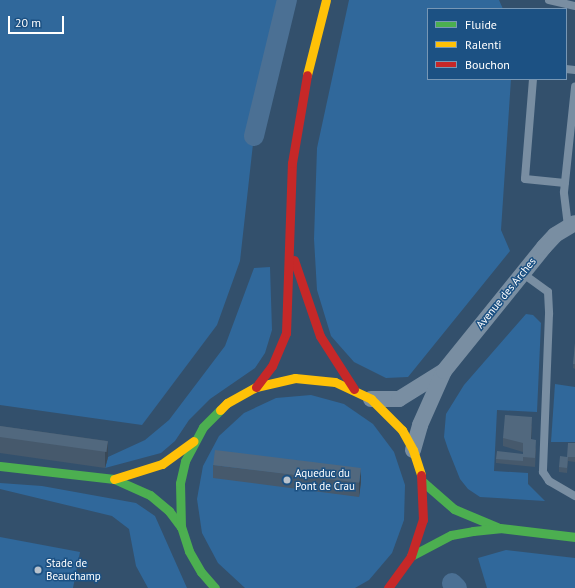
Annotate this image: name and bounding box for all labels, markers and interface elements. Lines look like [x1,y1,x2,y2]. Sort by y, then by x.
scale bar [10,8,66,34]
legend [427,8,567,80]
text: 20 m [15,15,41,30]
text: Fluide [465,17,497,32]
text: Ralenti [465,37,501,52]
text: Bouchon [465,57,510,72]
street label: Avenue des Arches [473,255,539,331]
place label: Aqueduc du Pont de Crau [295,467,355,493]
marker: Aqueduc du Pont de Crau [282,475,292,485]
place label: Stade de Beauchamp [46,557,101,583]
marker: Stade de Beauchamp [33,565,43,575]

